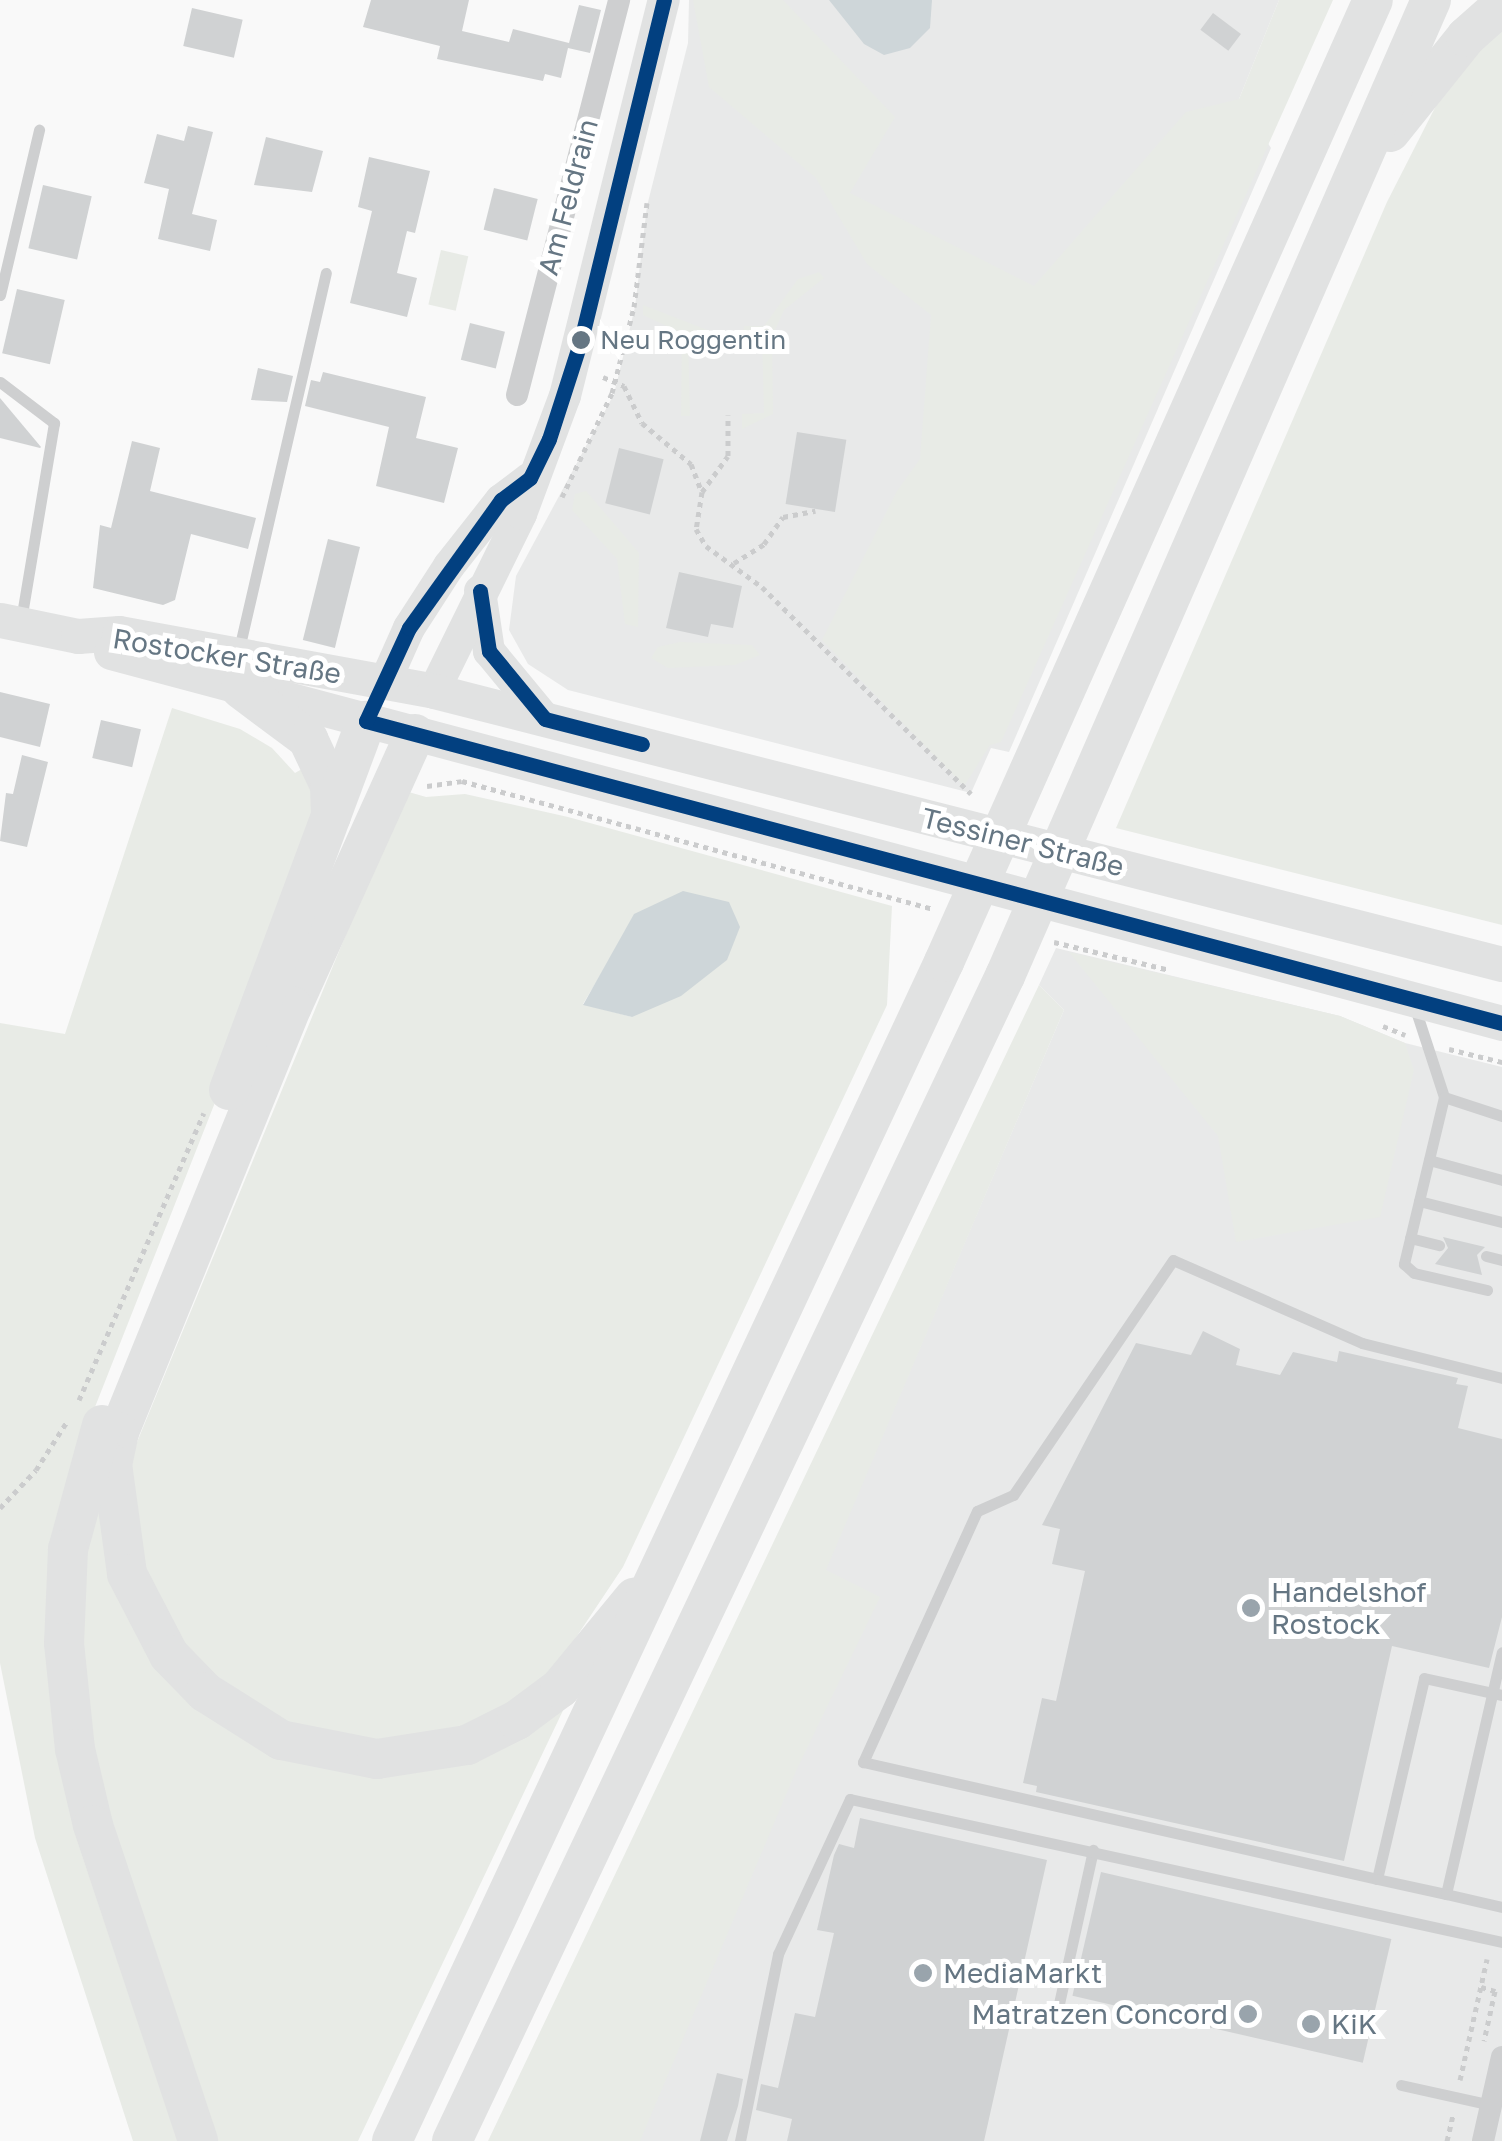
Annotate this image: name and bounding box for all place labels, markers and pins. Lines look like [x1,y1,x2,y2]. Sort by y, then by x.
place label: Neu Roggentin [600,324,786,356]
marker: Neu Roggentin [571,330,591,350]
place label: Handelshof Rostock [1271,1575,1427,1641]
marker: Handelshof Rostock [1240,1597,1262,1619]
place label: MediaMarkt [943,1956,1102,1990]
marker: MediaMarkt [912,1962,934,1984]
place label: Matratzen Concord [972,1997,1228,2031]
marker: Matratzen Concord [1237,2003,1259,2025]
place label: KiK [1331,2007,1377,2041]
marker: KiK [1300,2013,1322,2035]

